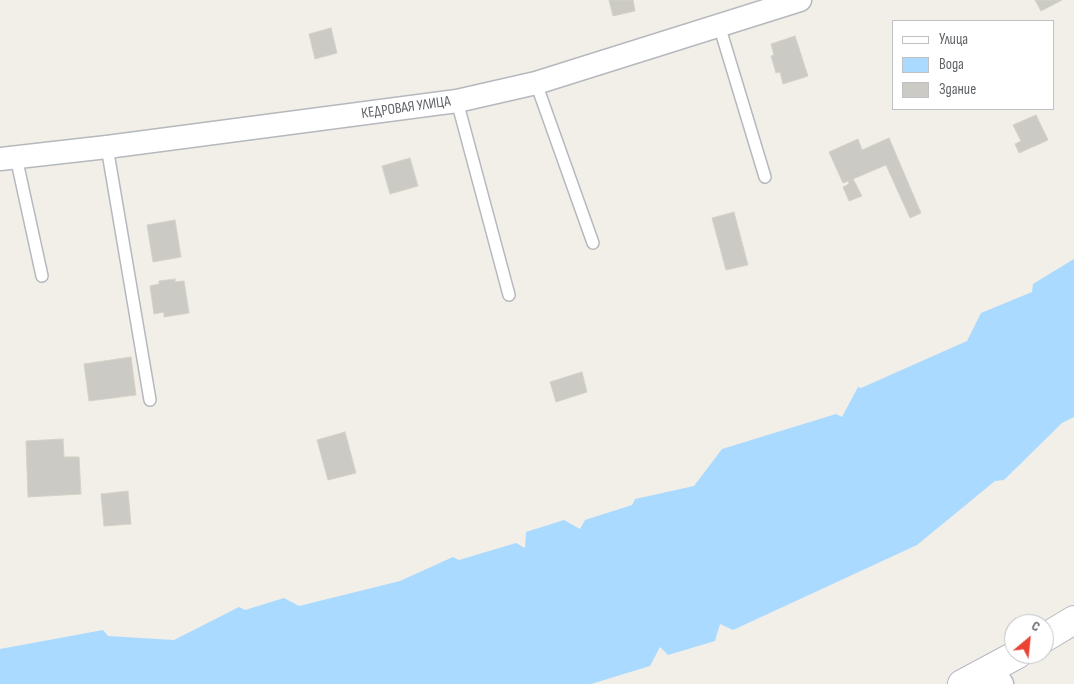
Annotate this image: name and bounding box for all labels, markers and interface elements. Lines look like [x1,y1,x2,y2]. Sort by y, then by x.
legend [892,20,1054,110]
text: Улица [939,30,968,49]
text: Вода [939,55,964,74]
text: Здание [939,80,976,99]
street label: КЕДРОВАЯ УЛИЦА [360,93,452,123]
north arrow [1004,614,1054,664]
text: С [1029,617,1043,635]

